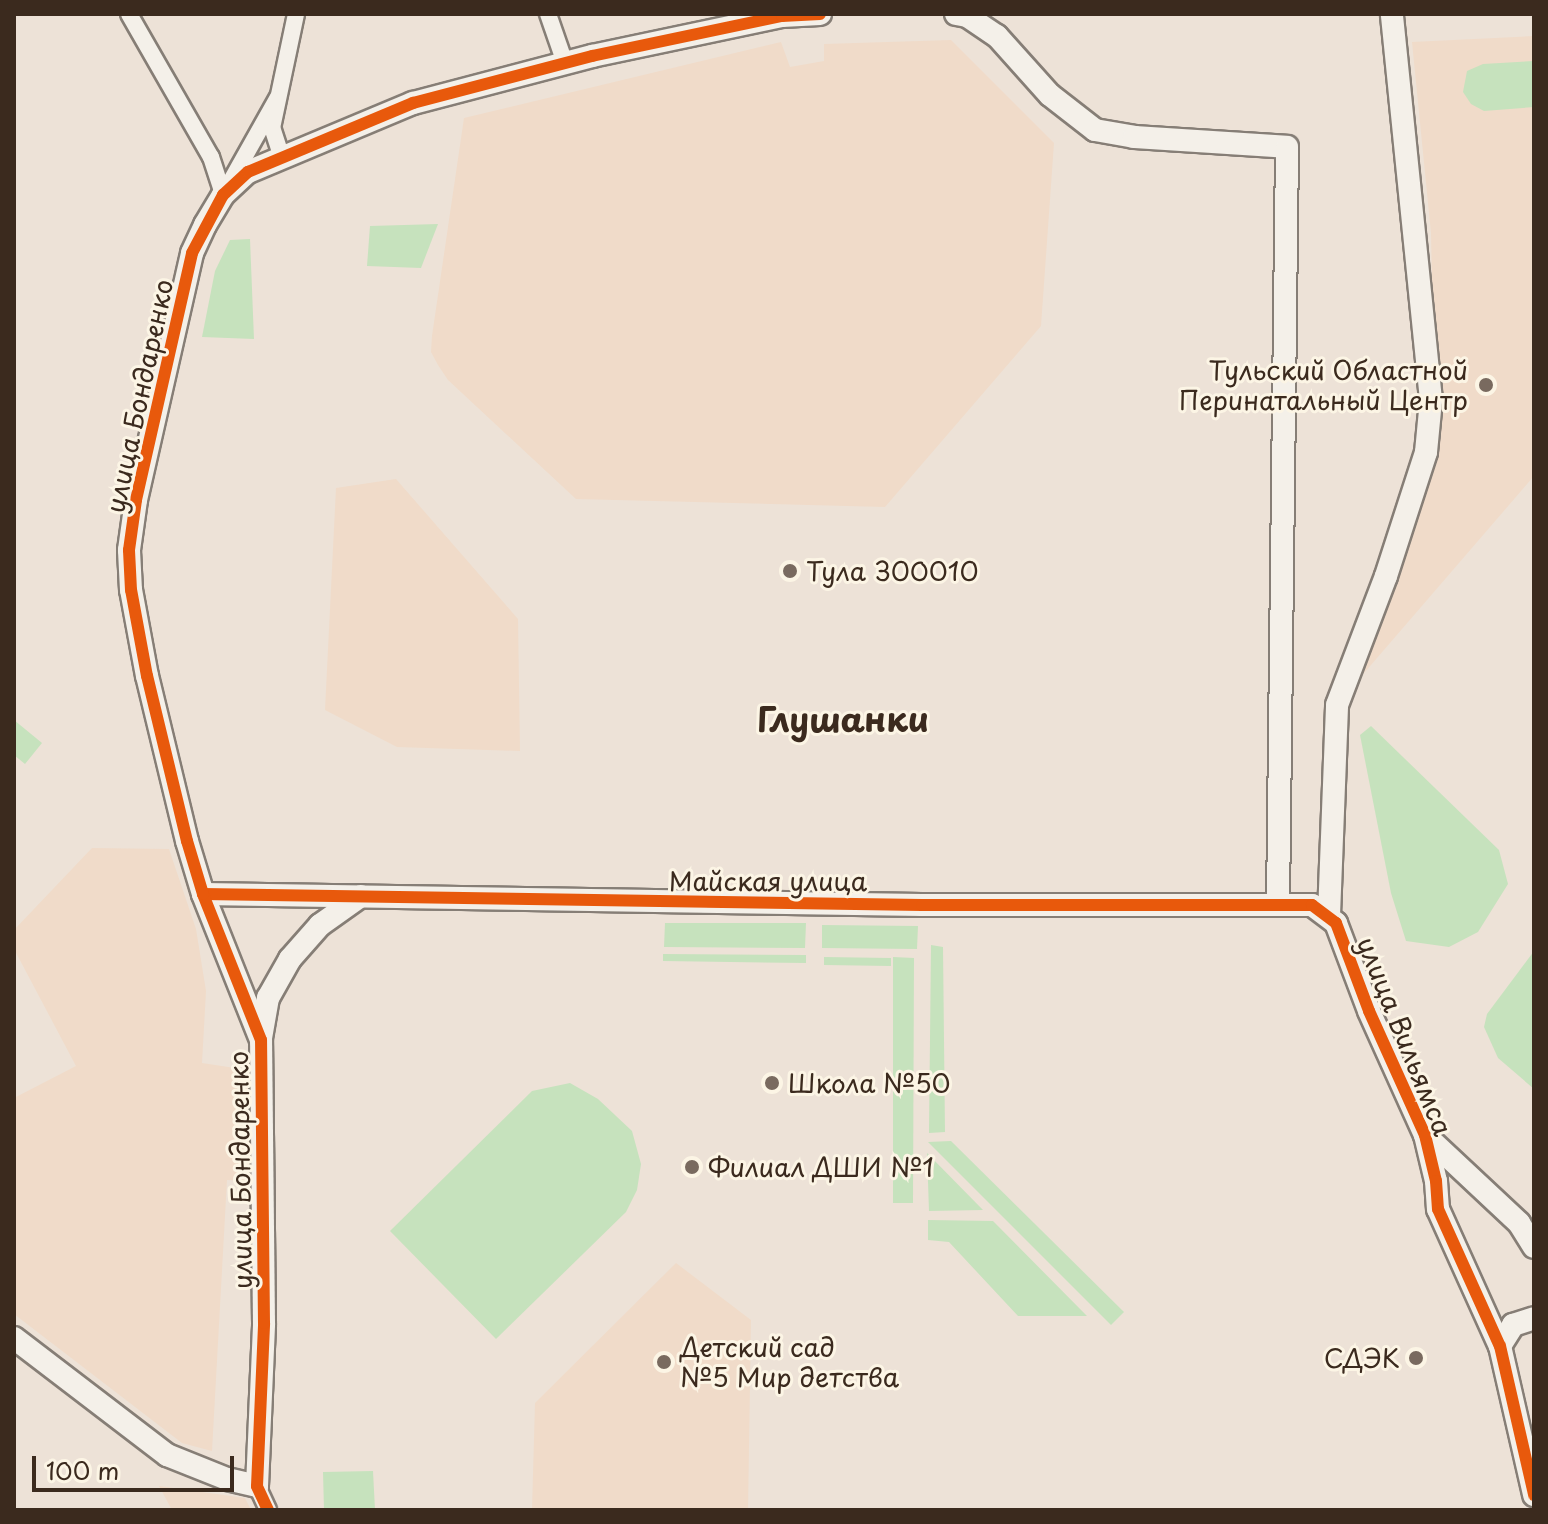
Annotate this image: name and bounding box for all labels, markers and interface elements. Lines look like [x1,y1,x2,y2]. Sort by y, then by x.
street label: улица Бондаренко [99,276,179,516]
place label: Тульский Областной Перинатальный Центр [1179,354,1468,416]
marker: Тульский Областной Перинатальный Центр [1475,374,1497,396]
place label: Тула 300010 [806,555,979,587]
marker: Тула 300010 [781,562,799,580]
district label: Глушанки [757,699,929,739]
street label: Майская улица [668,865,868,897]
street label: улица Вильямса [1351,932,1459,1140]
street label: улица Бондаренко [222,1050,258,1290]
place label: Школа №50 [788,1067,951,1099]
marker: Школа №50 [763,1074,781,1092]
place label: Филиал ДШИ №1 [708,1151,934,1183]
marker: Филиал ДШИ №1 [683,1158,701,1176]
place label: Детский сад №5 Мир детства [680,1331,901,1392]
place label: СДЭК [1324,1342,1400,1374]
marker: СДЭК [1407,1349,1425,1367]
marker: Детский сад №5 Мир детства [655,1353,673,1371]
scale bar [36,1440,238,1490]
text: 100 m [46,1452,119,1488]

